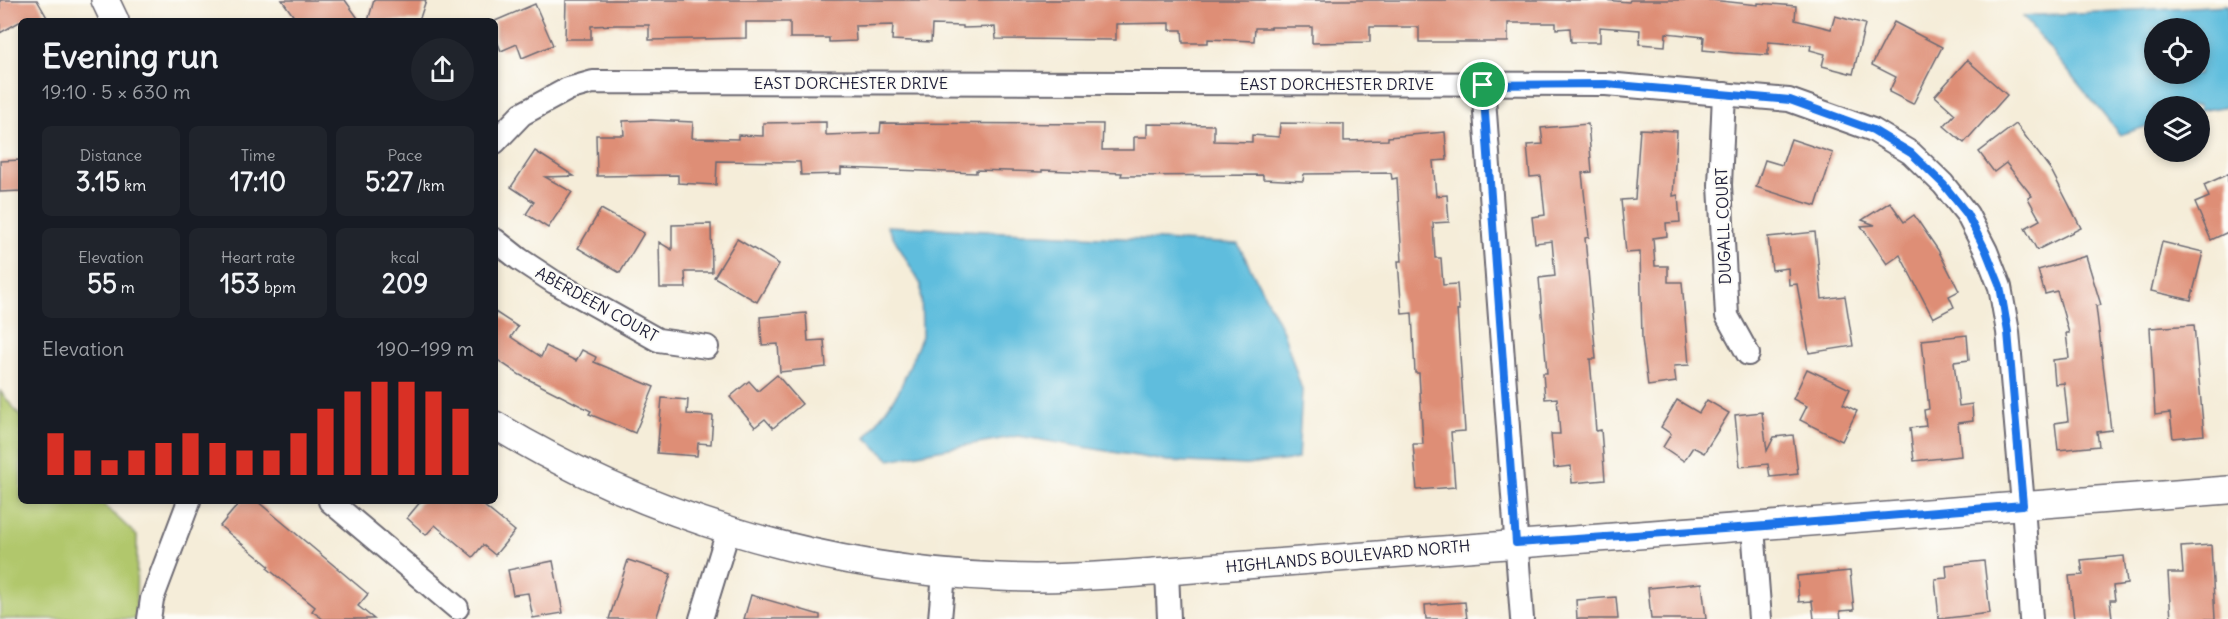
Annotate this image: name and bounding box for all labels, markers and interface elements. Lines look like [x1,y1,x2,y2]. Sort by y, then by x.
map controls [2144,18,2210,162]
button: locate [2144,18,2210,84]
text: Evening run [42,35,218,77]
button: share [411,38,474,101]
pin [1457,59,1508,110]
icon: arrive [1466,68,1499,101]
street label: EAST DORCHESTER DRIVE [754,73,948,93]
street label: EAST DORCHESTER DRIVE [1240,74,1434,94]
text: 19:10 · 5 × 630 m [42,79,190,104]
button: layers [2144,96,2210,162]
text: Distance [80,145,142,165]
text: Time [241,145,275,165]
text: Pace [388,145,422,165]
text: 3.15 [76,165,120,198]
text: 17:10 [230,165,286,198]
text: 5:27 [365,165,413,198]
street label: DUGALL COURT [1711,167,1735,285]
text: km [120,175,146,195]
text: /km [413,175,445,195]
text: Elevation [78,247,144,267]
text: Heart rate [221,247,295,267]
text: kcal [391,247,419,267]
street label: ABERDEEN COURT [532,262,662,346]
text: 55 [87,267,117,300]
text: 153 [220,267,260,300]
text: 209 [382,267,428,300]
text: m [117,277,135,297]
text: bpm [260,277,296,297]
text: Elevation [42,336,124,361]
text: 190–199 m [377,336,474,361]
street label: HIGHLANDS BOULEVARD NORTH [1225,535,1471,577]

